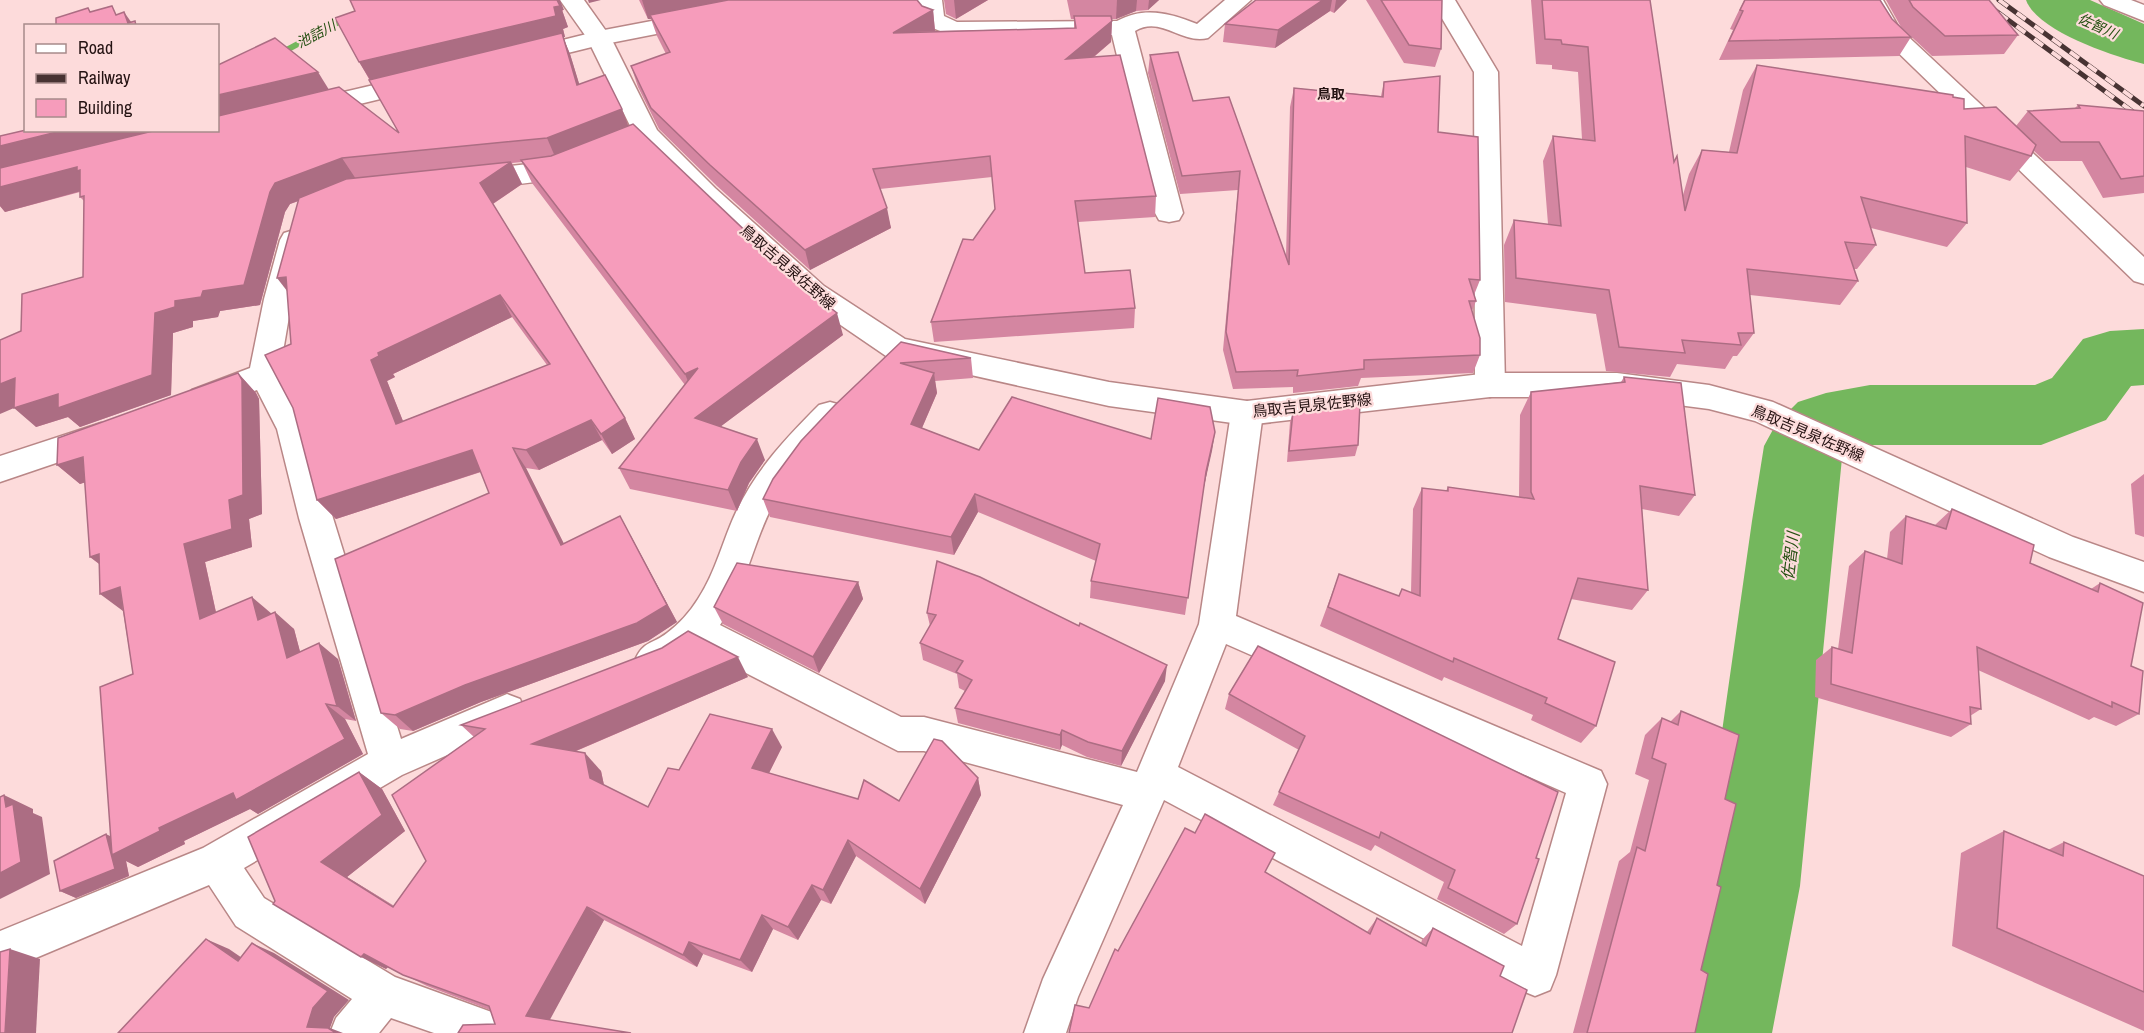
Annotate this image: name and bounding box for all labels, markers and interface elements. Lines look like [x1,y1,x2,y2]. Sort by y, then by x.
water label: 佐智川 [2075,9,2123,44]
water label: 池詰川 [293,15,341,52]
legend [24,24,219,132]
text: Road [78,35,113,60]
text: Railway [78,65,131,90]
district label: 鳥取 [1317,85,1345,103]
text: Building [78,95,133,120]
street label: 鳥取吉見泉佐野線 [736,220,840,314]
street label: 鳥取吉見泉佐野線 [1251,388,1373,422]
street label: 鳥取吉見泉佐野線 [1749,400,1867,466]
water label: 佐智川 [1776,529,1804,581]

